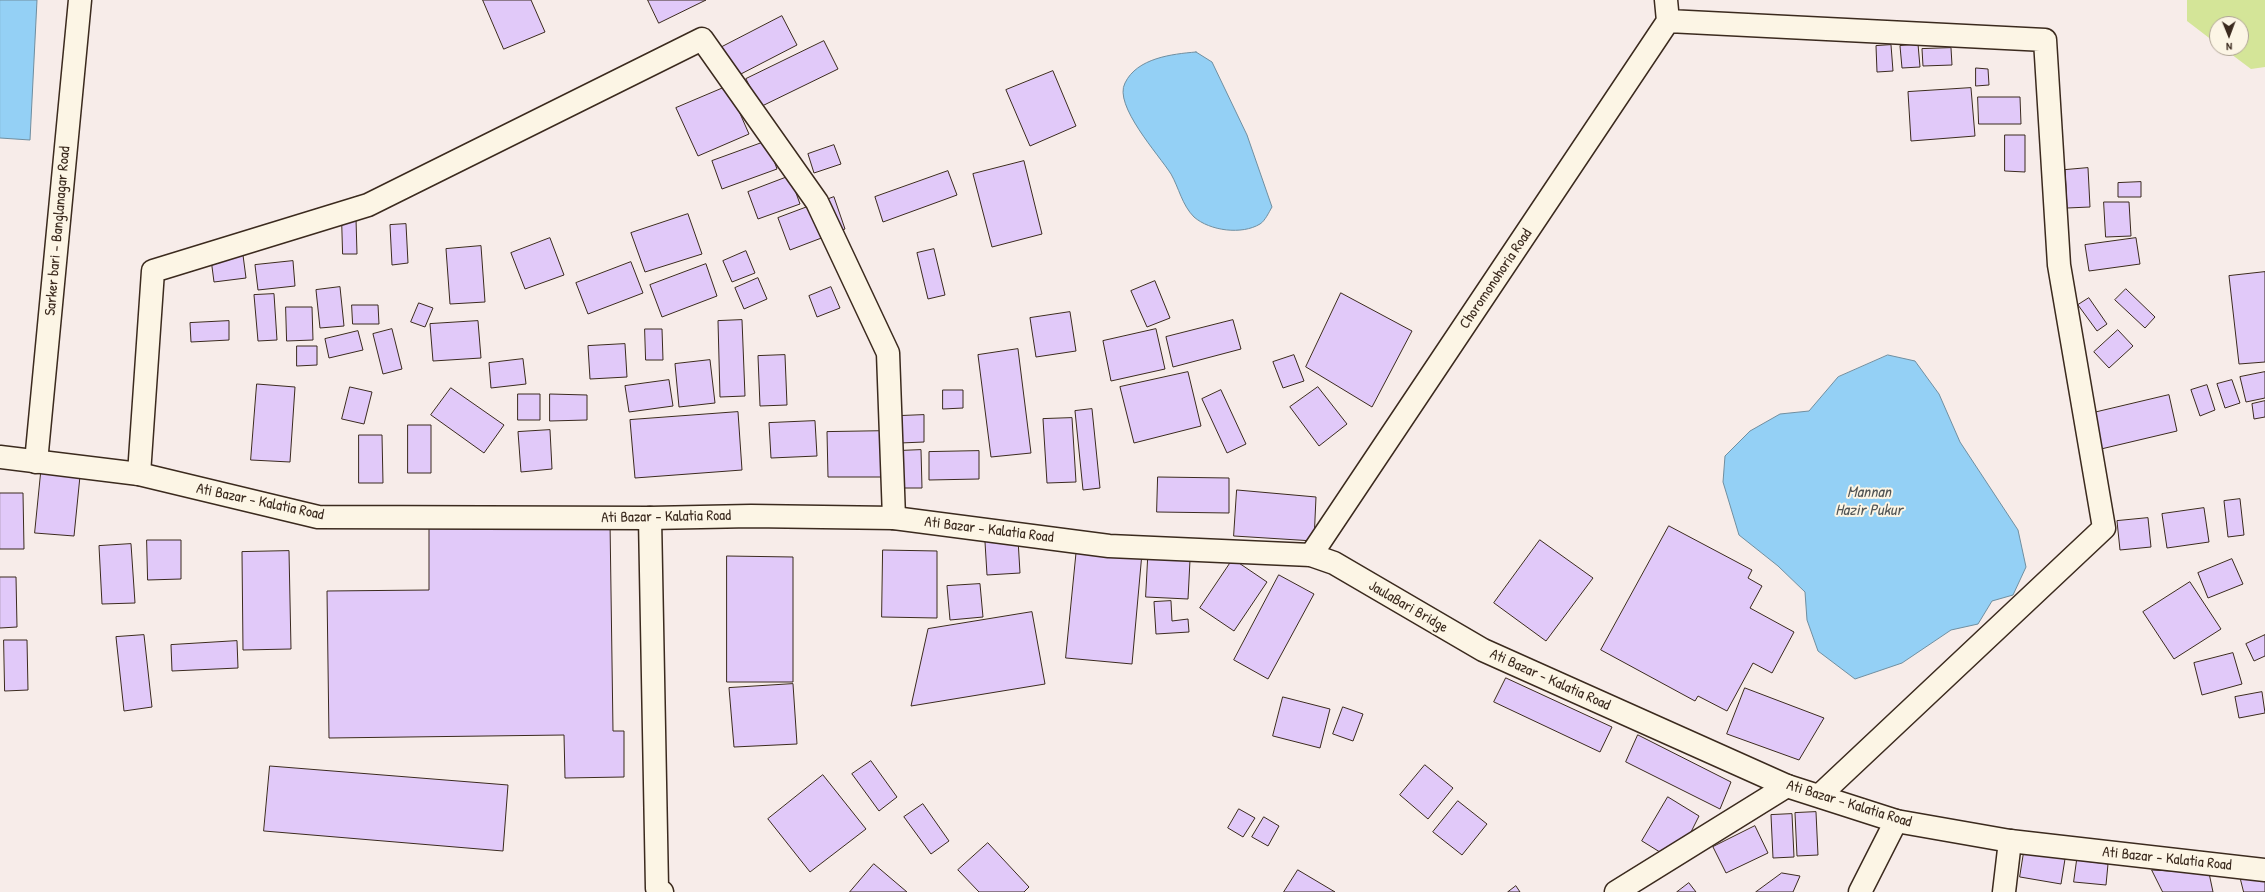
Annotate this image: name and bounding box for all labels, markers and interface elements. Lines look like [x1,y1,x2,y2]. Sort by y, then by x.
north arrow [2209,16,2249,56]
text: N [2226,40,2232,54]
street label: Sarker bari - Banglanagar Road [42,146,74,316]
street label: Choromonohoria Road [1456,226,1536,332]
street label: Ati Bazar - Kalatia Road [195,480,325,524]
water label: Mannan Hazir Pukur [1835,483,1903,521]
street label: Ati Bazar - Kalatia Road [601,507,731,527]
street label: Ati Bazar - Kalatia Road [923,513,1055,547]
street label: JaulaBari Bridge [1365,577,1451,637]
street label: Ati Bazar - Kalatia Road [1487,645,1613,715]
street label: Ati Bazar - Kalatia Road [1784,776,1914,832]
street label: Ati Bazar - Kalatia Road [2101,843,2233,875]

